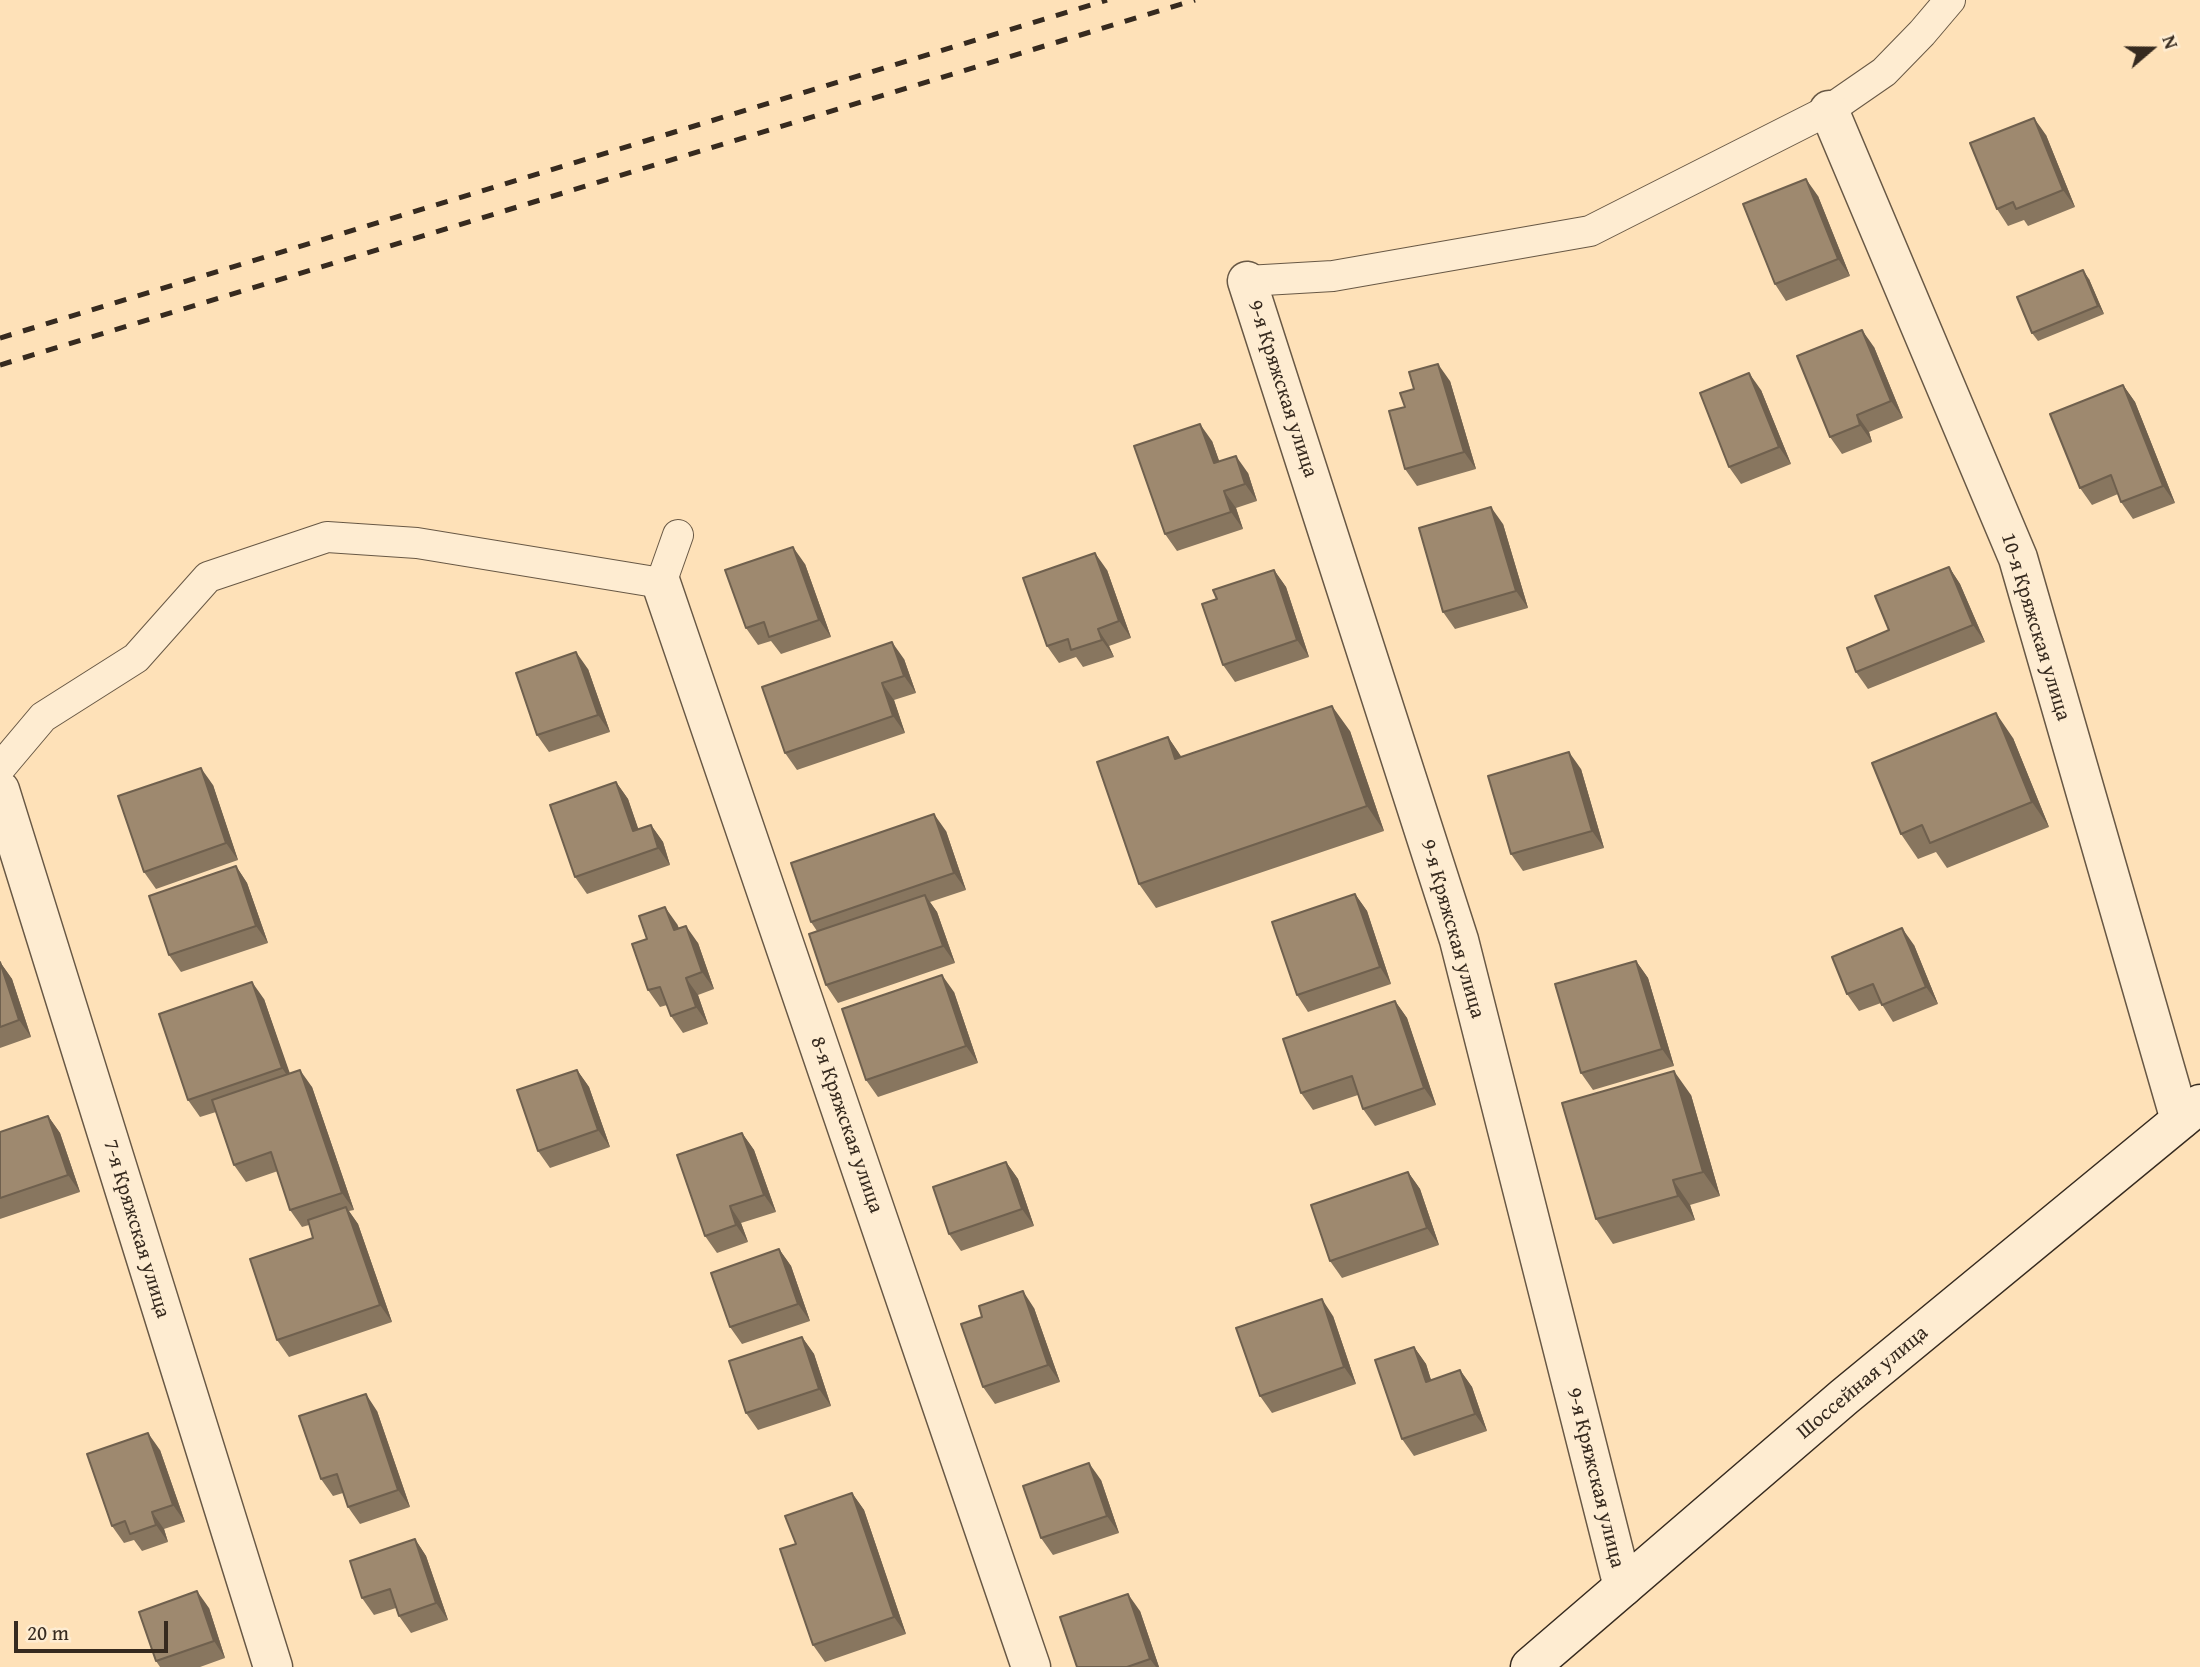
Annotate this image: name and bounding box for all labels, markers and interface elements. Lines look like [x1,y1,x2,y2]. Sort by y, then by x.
north arrow [2116,14,2186,84]
text: N [2155,31,2186,53]
street label: 9-я Кряжская улица [1241,297,1323,481]
street label: 10-я Кряжская улица [1994,530,2076,724]
street label: 9-я Кряжская улица [1414,837,1490,1021]
street label: 8-я Кряжская улица [804,1033,888,1217]
street label: 7-я Кряжская улица [97,1137,175,1321]
street label: Шоссейная улица [1792,1321,1934,1445]
street label: 9-я Кряжская улица [1560,1385,1630,1571]
scale bar [18,1608,172,1652]
text: 20 m [27,1617,69,1648]

